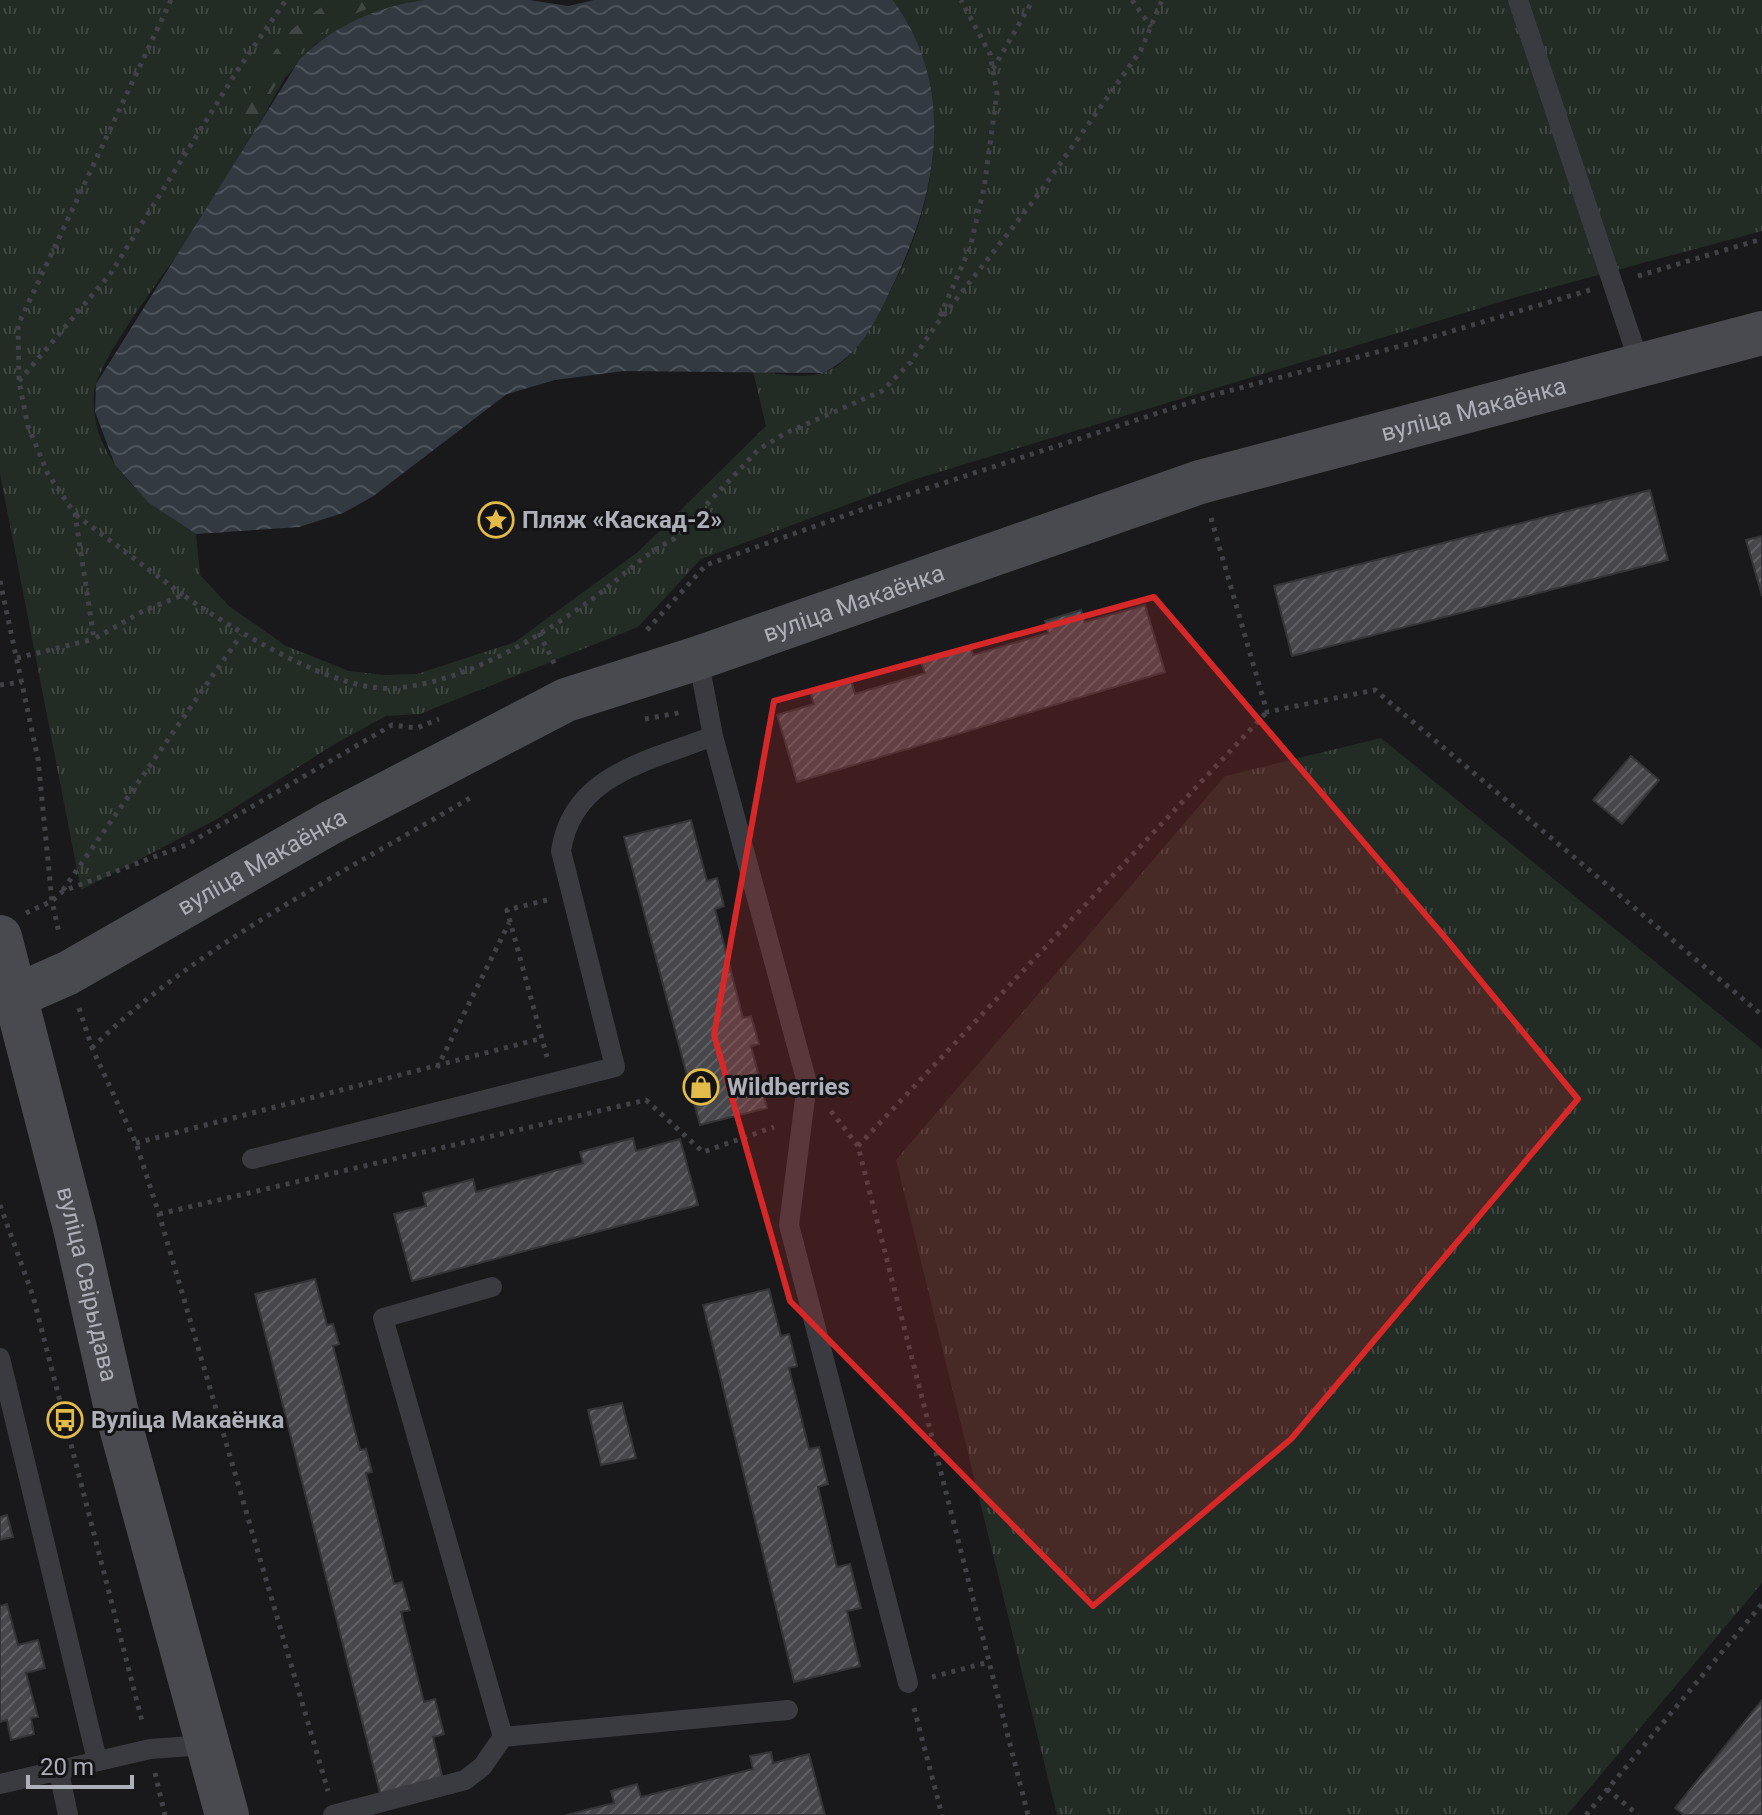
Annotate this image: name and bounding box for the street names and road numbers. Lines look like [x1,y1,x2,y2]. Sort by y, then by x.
street label: вуліца Макаёнка [1378,372,1569,447]
street label: вуліца Макаёнка [759,559,948,648]
street label: вуліца Макаёнка [173,803,351,921]
street label: вуліца Свірыдава [51,1184,123,1384]

